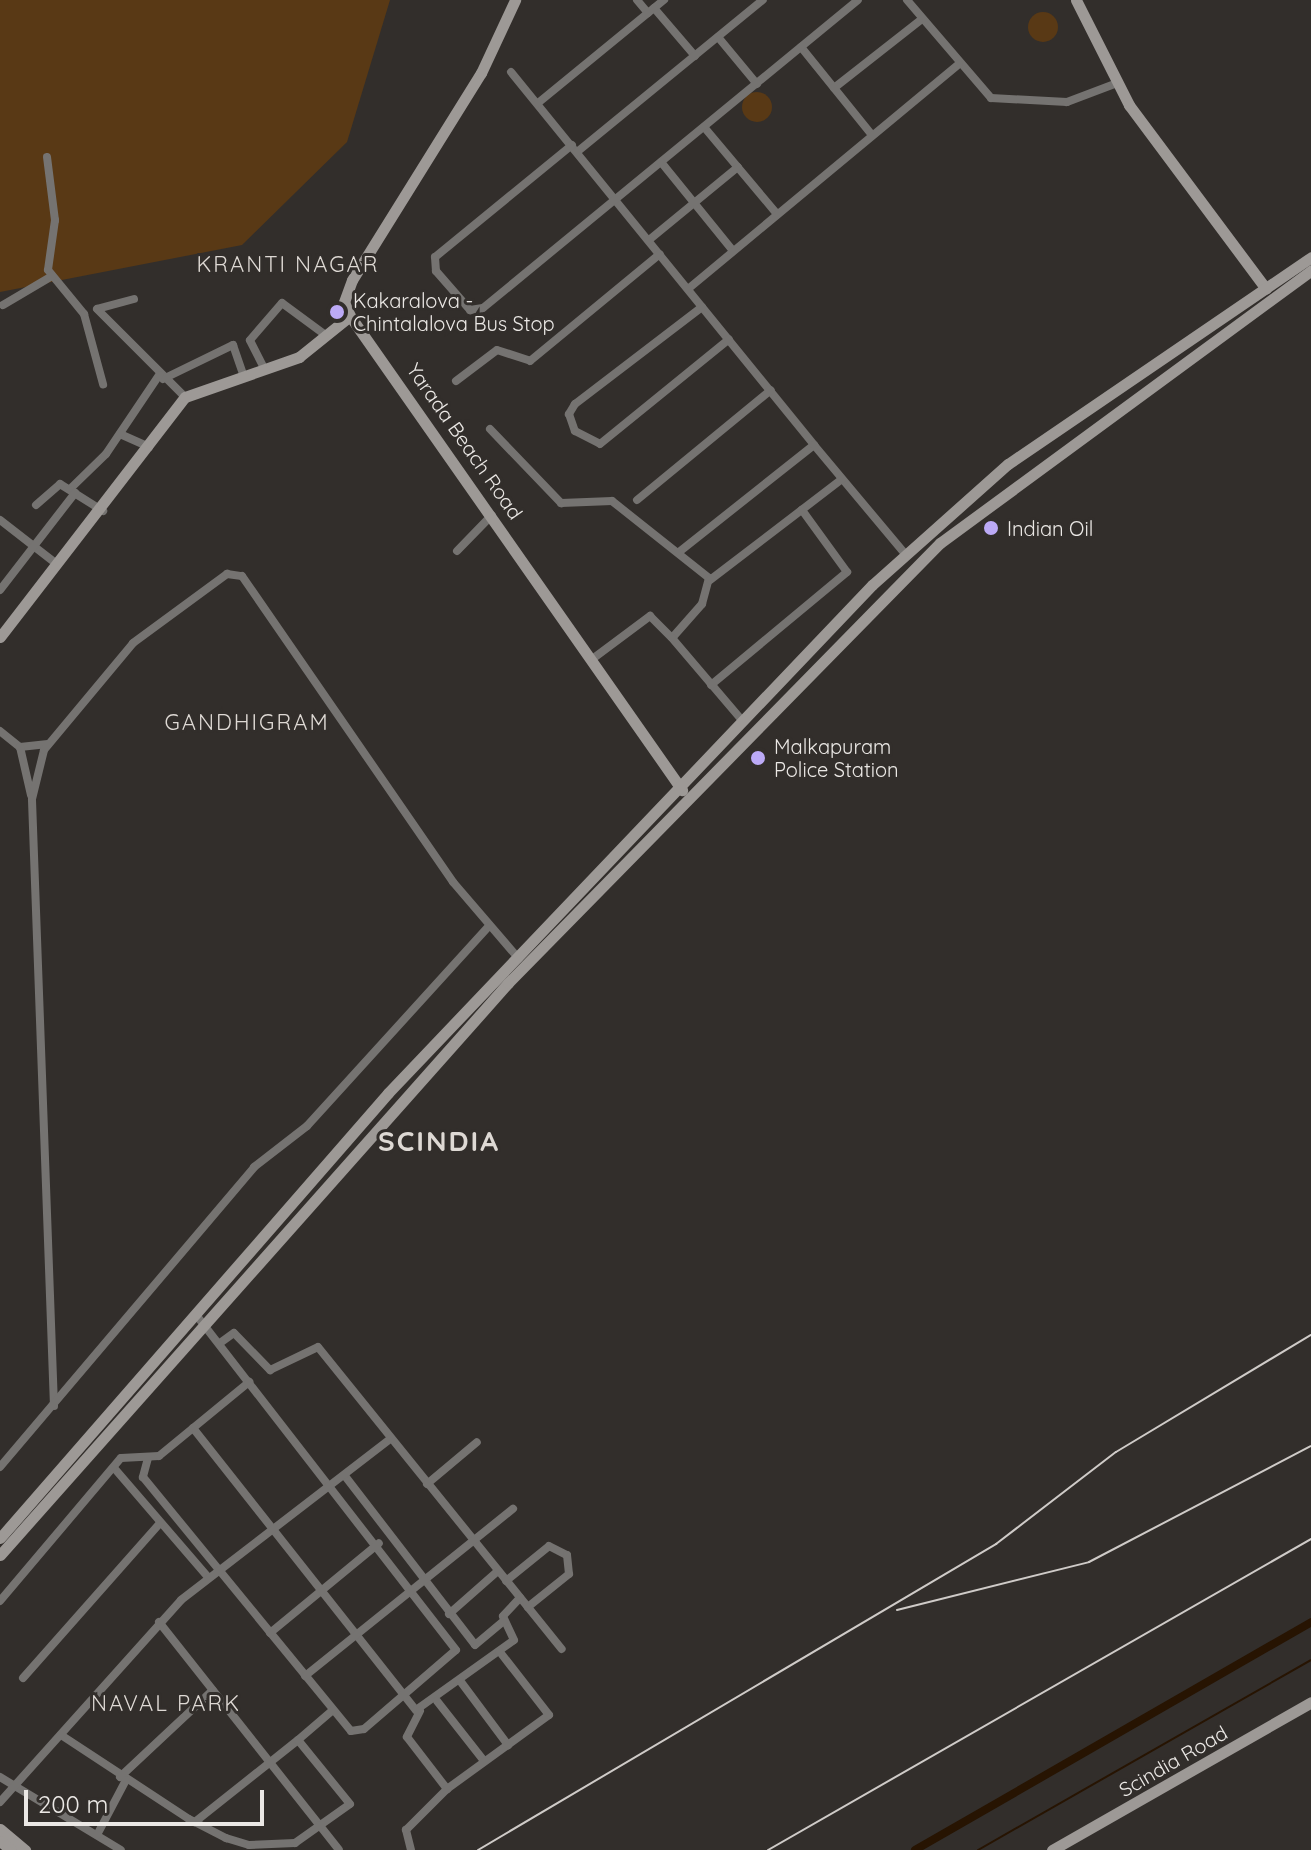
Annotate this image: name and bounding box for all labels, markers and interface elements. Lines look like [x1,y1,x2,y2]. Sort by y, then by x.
district label: KRANTI NAGAR [196,252,380,278]
place label: Kakaralova - Chintalalova Bus Stop [353,288,555,335]
marker: Kakaralova - Chintalalova Bus Stop [328,303,346,321]
street label: Yarada Beach Road [402,358,528,524]
place label: Indian Oil [1007,516,1093,540]
marker: Indian Oil [982,519,1000,537]
district label: GANDHIGRAM [164,710,330,736]
place label: Malkapuram Police Station [774,734,899,781]
marker: Malkapuram Police Station [749,749,767,767]
district label: SCINDIA [378,1124,500,1158]
district label: NAVAL PARK [91,1691,241,1717]
street label: Scindia Road [1115,1720,1231,1802]
scale bar [28,1774,268,1824]
text: 200 m [38,1789,108,1819]

